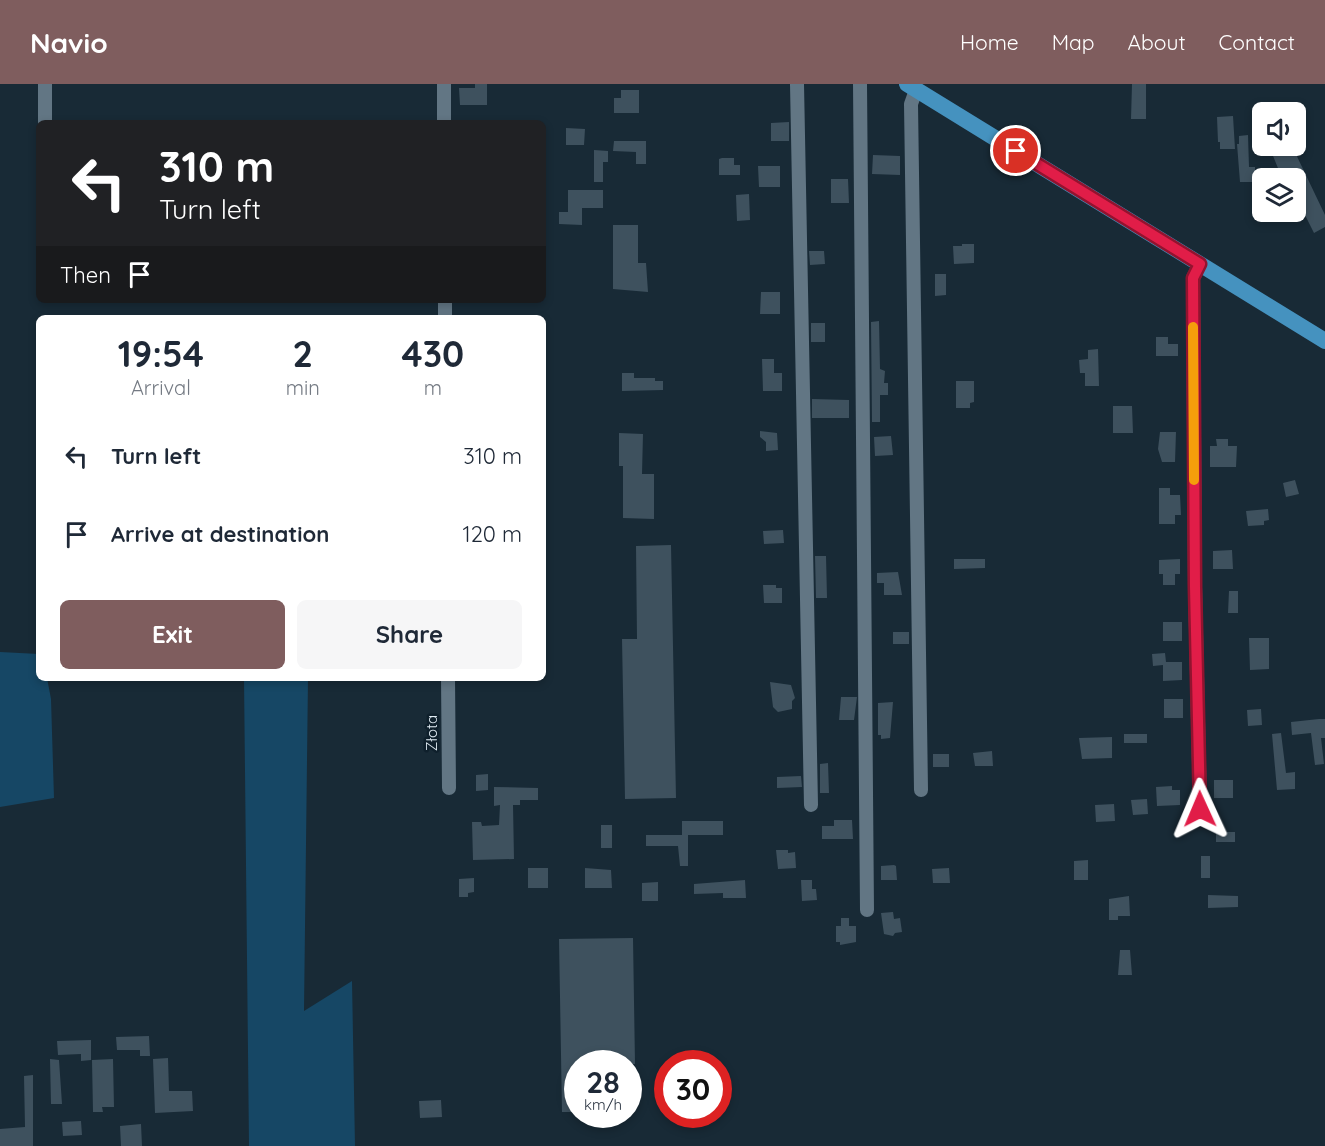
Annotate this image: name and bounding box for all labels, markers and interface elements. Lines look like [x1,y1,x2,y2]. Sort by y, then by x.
text: Navio [30,25,108,60]
text: Home [960,29,1019,55]
text: Map [1052,29,1095,55]
text: About [1128,29,1186,55]
text: Contact [1219,29,1295,55]
map controls [1252,102,1306,222]
button: sound [1252,102,1306,156]
pin [990,125,1041,176]
icon: arrive [999,134,1032,167]
text: 310 m [159,140,274,193]
icon: left [60,144,138,222]
button: layers [1252,168,1306,222]
text: Turn left [159,192,261,226]
icon: arrive [123,258,156,291]
text: Then [60,261,111,289]
text: 19:54 [118,331,204,376]
text: 2 [293,331,313,376]
text: 430 [402,331,464,376]
text: Arrival [131,375,191,400]
text: min [286,375,320,400]
text: m [424,375,442,400]
icon: left [60,440,93,473]
text: Turn left [111,442,201,470]
text: 310 m [463,442,522,470]
icon: arrive [60,518,93,551]
text: Arrive at destination [111,520,329,548]
text: 120 m [463,520,522,548]
button: Exit [60,600,285,669]
button: Share [297,600,522,669]
street label: Złota [422,715,441,751]
position arrow [1168,777,1232,841]
speed limit sign: 30 [654,1050,732,1128]
text: 28 [586,1063,620,1101]
text: km/h [584,1095,622,1114]

